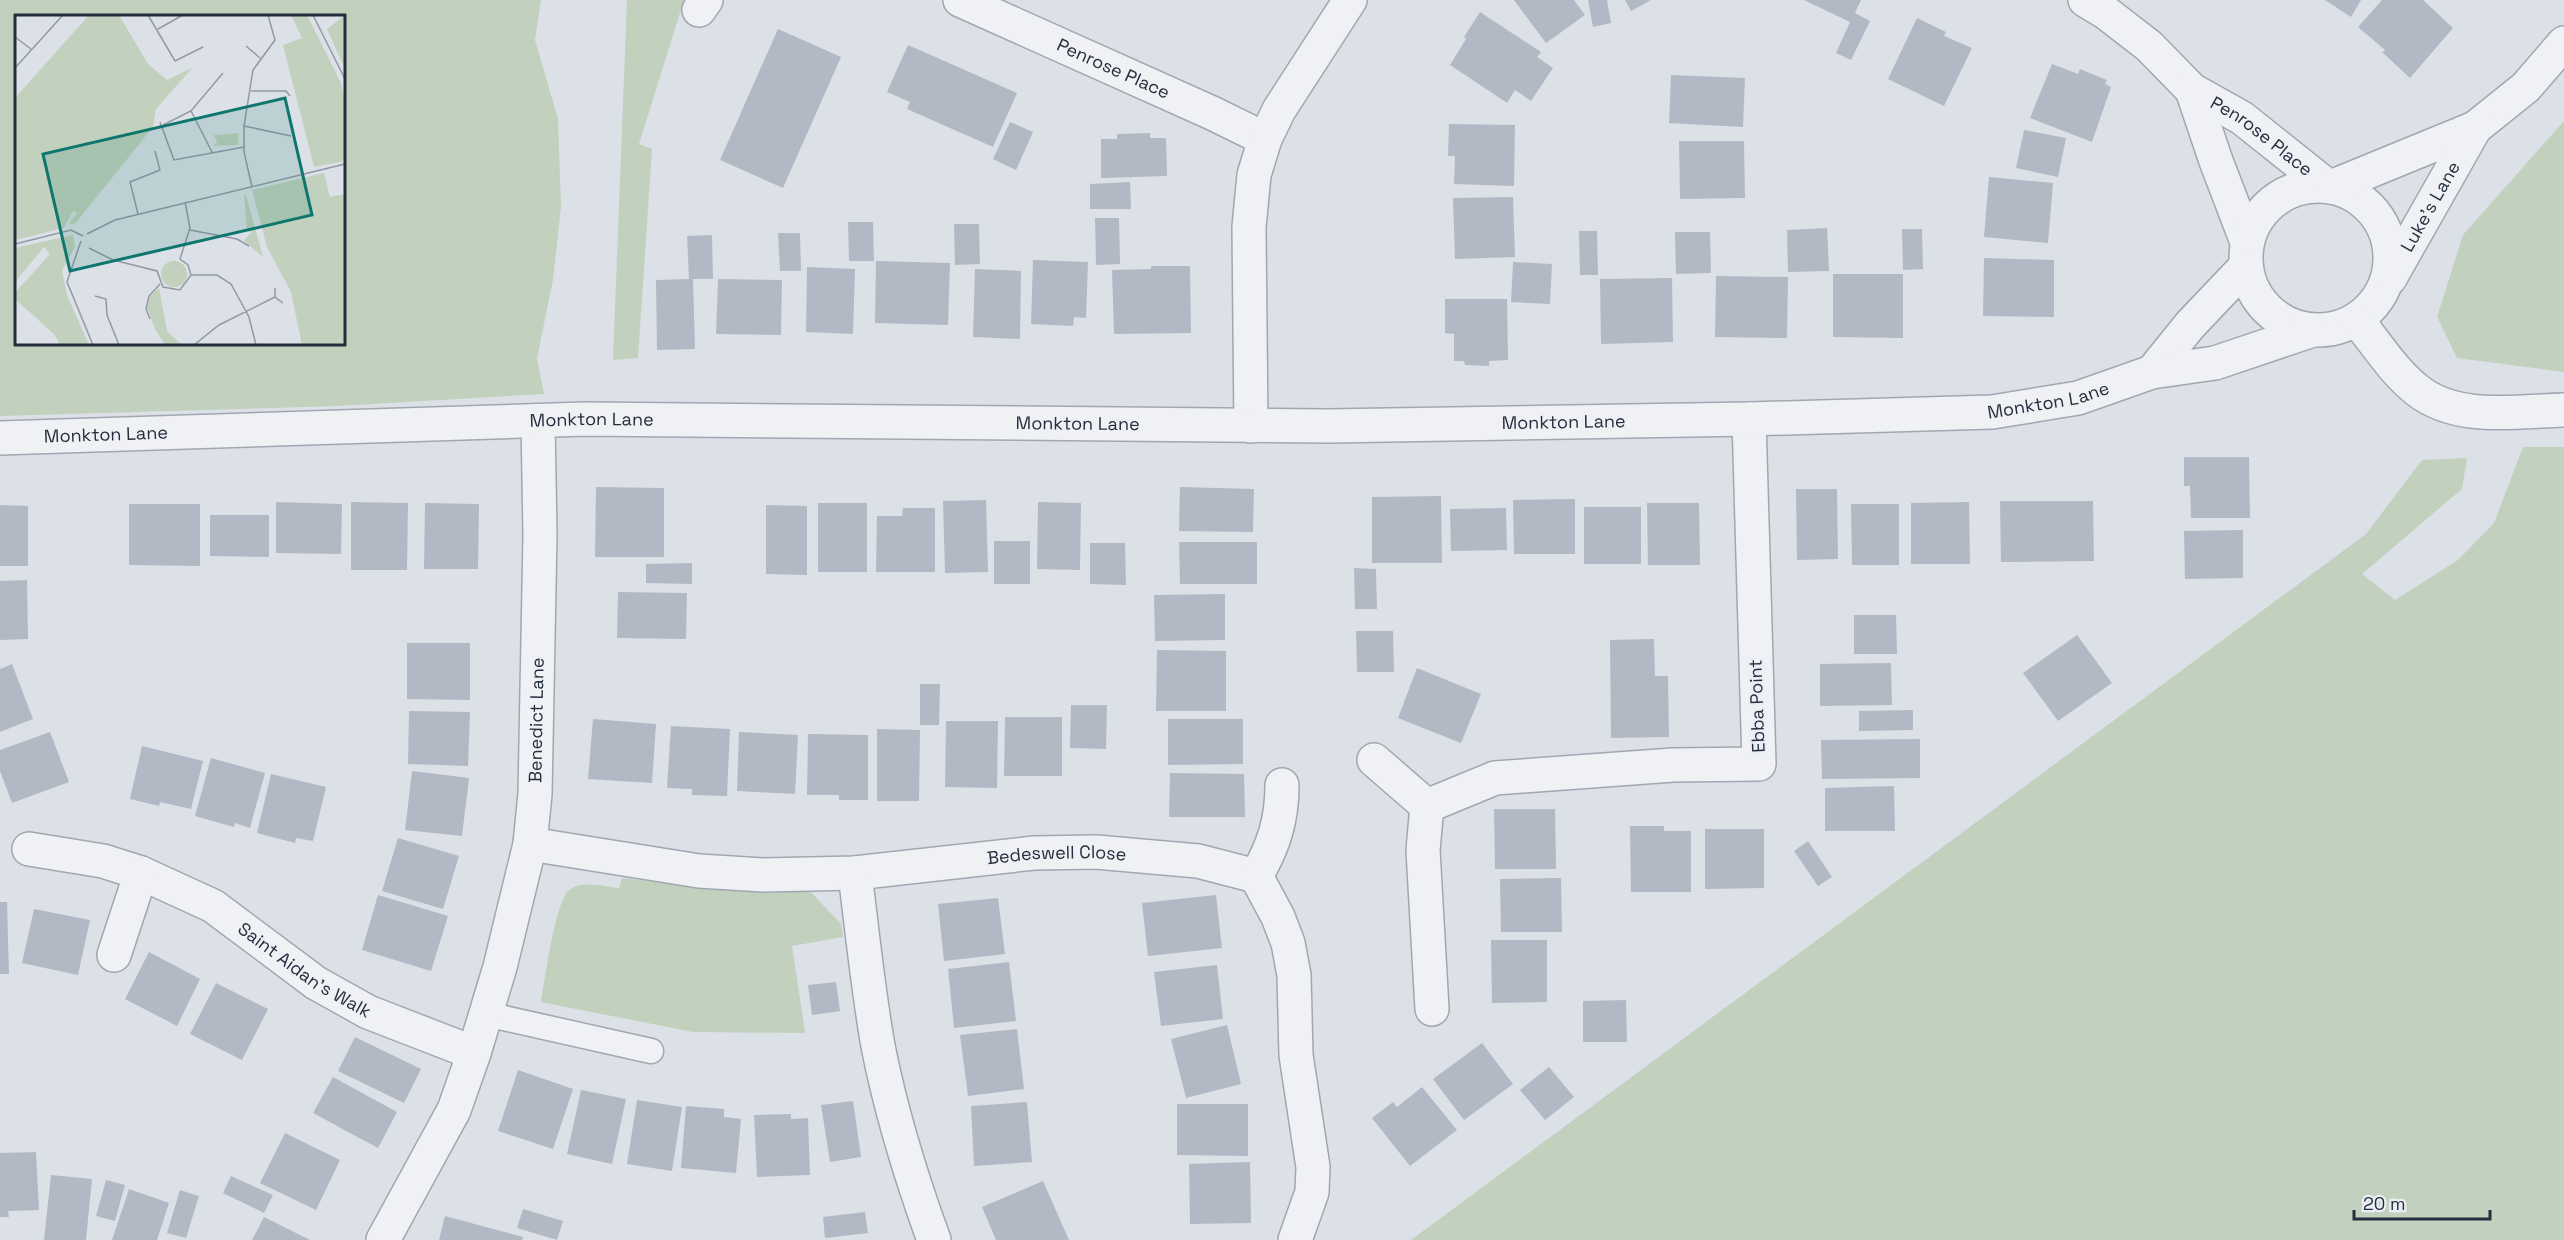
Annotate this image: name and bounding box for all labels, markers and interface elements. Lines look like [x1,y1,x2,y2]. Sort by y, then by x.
inset map [15,15,345,345]
street label: Penrose Place [1053,33,1174,104]
street label: Penrose Place [2207,91,2317,181]
street label: Luke's Lane [2395,157,2465,256]
street label: Monkton Lane [1986,376,2112,424]
street label: Monkton Lane [529,407,654,432]
street label: Monkton Lane [1501,409,1626,434]
street label: Monkton Lane [1016,411,1140,435]
street label: Monkton Lane [44,421,168,448]
street label: Benedict Lane [523,657,549,783]
street label: Ebba Point [1743,659,1770,753]
street label: Bedeswell Close [986,840,1127,869]
street label: Saint Aidan's Walk [234,917,376,1023]
scale bar [2354,1183,2490,1221]
text: 20 m [2363,1192,2406,1215]

